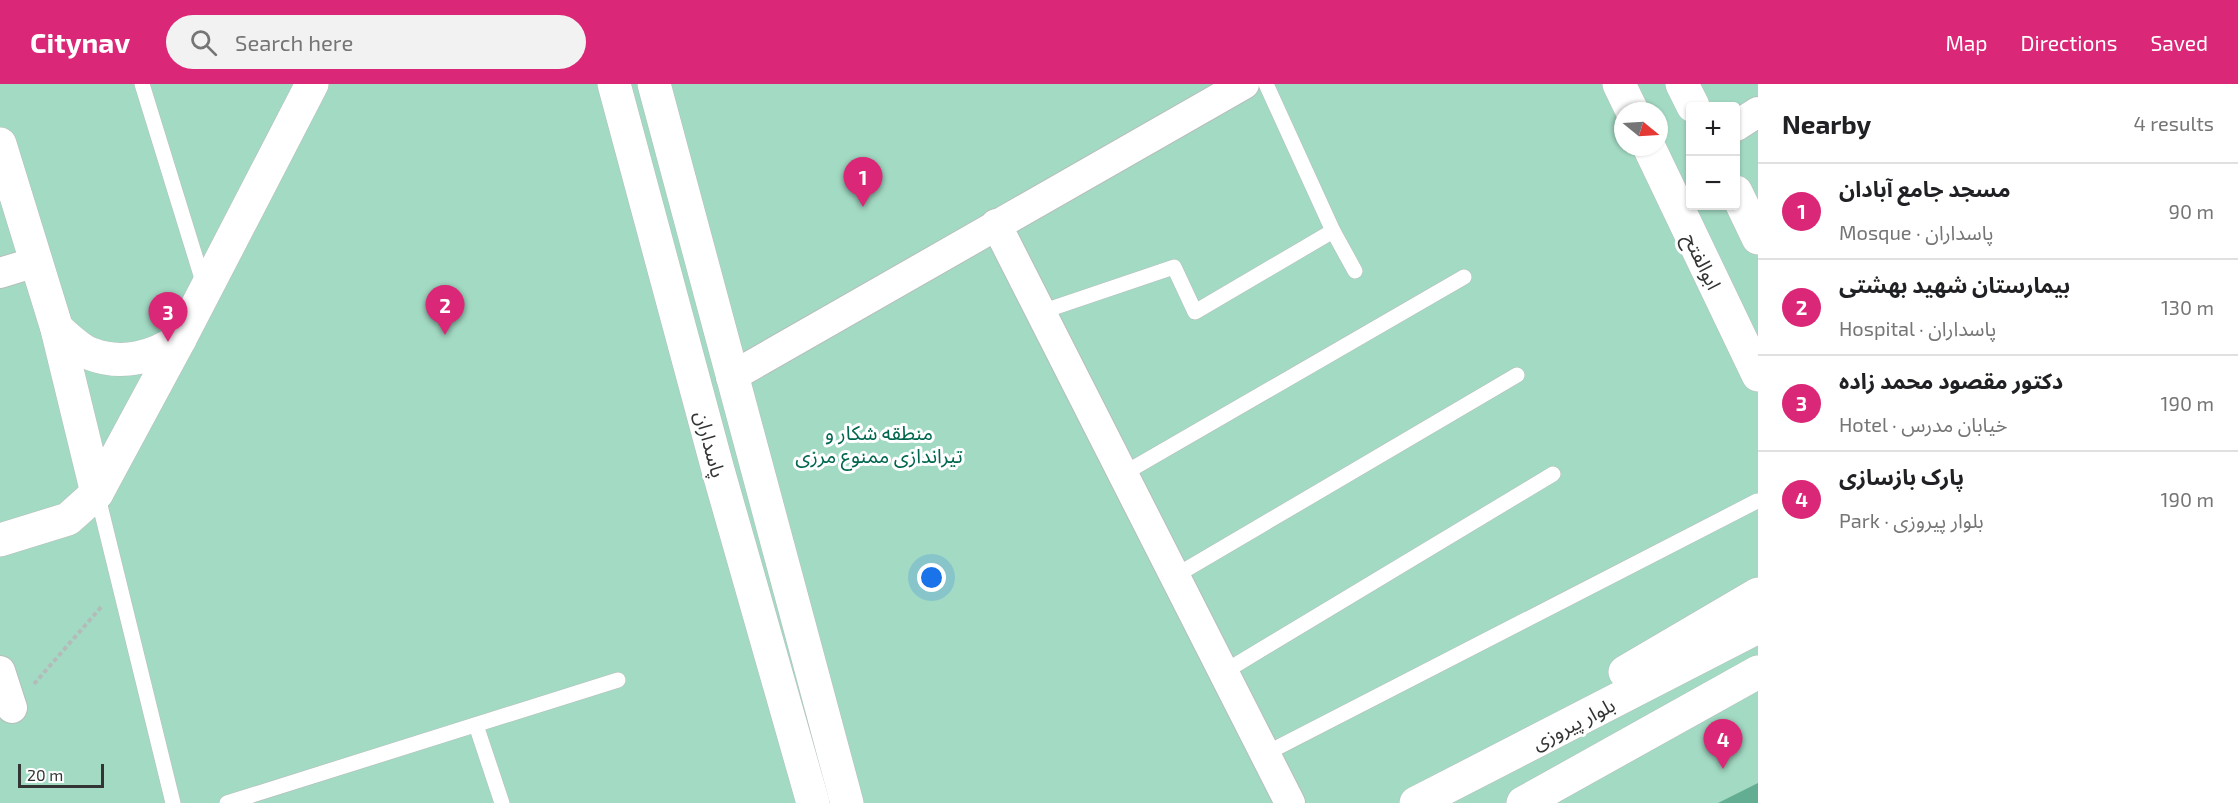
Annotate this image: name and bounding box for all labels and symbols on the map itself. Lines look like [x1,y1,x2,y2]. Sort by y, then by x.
north arrow [1614,102,1668,156]
pin: 1 [844,158,882,207]
street label: ابوالفتح [1675,229,1727,295]
pin: 2 [426,286,464,335]
pin: 3 [148,292,188,342]
street label: پاسداران [688,408,731,481]
park label: منطقه شکار و تیراندازی ممنوع مرزی [795,420,963,471]
your location [917,563,946,592]
street label: بلوار پیروزی [1527,692,1620,756]
pin: 4 [1704,720,1742,769]
scale bar [18,761,104,788]

